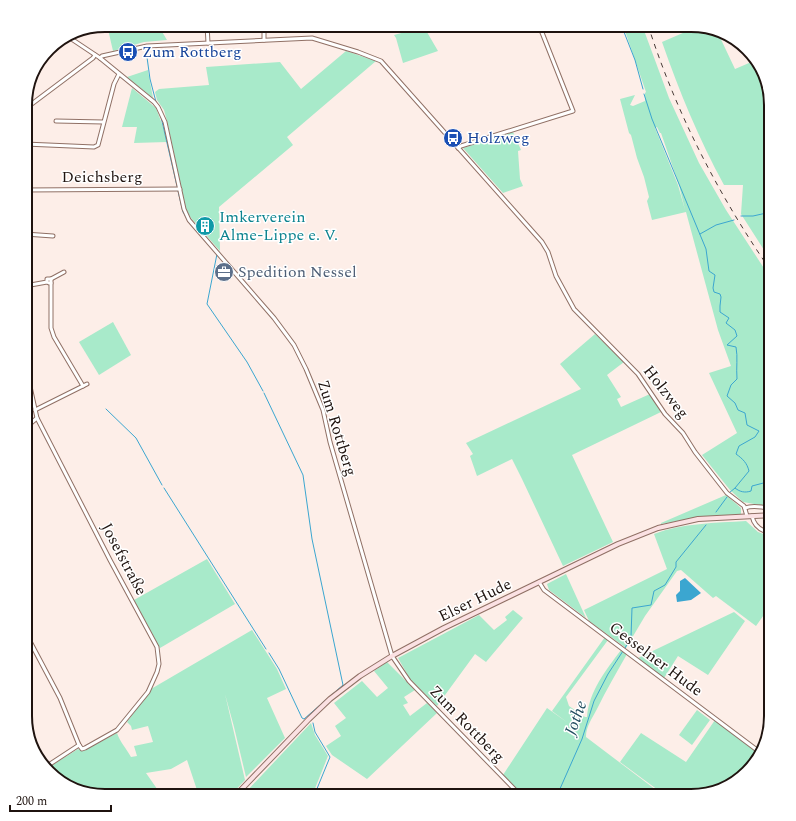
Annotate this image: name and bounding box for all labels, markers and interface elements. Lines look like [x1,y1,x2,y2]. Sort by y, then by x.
place label: Zum Rottberg [142,40,242,64]
bus stop icon: Zum Rottberg [117,41,139,63]
place label: Holzweg [467,126,530,150]
bus stop icon: Holzweg [442,127,464,149]
street label: Deichsberg [62,165,142,189]
place label: Imkerverein Alme-Lippe e. V. [219,205,338,247]
building icon: Imkerverein Alme-Lippe e. V. [194,215,216,237]
place label: Spedition Nessel [238,260,357,284]
office icon: Spedition Nessel [213,261,235,283]
street label: Holzweg [637,360,695,424]
street label: Zum Rottberg [311,377,363,479]
street label: Josefstraße [95,518,153,600]
street label: Elser Hude [434,572,516,628]
street label: Gesselner Hude [604,616,708,702]
street label: Zum Rottberg [424,680,510,768]
water label: Jothe [557,697,594,741]
scale bar [10,787,111,813]
text: 200 m [16,792,47,811]

